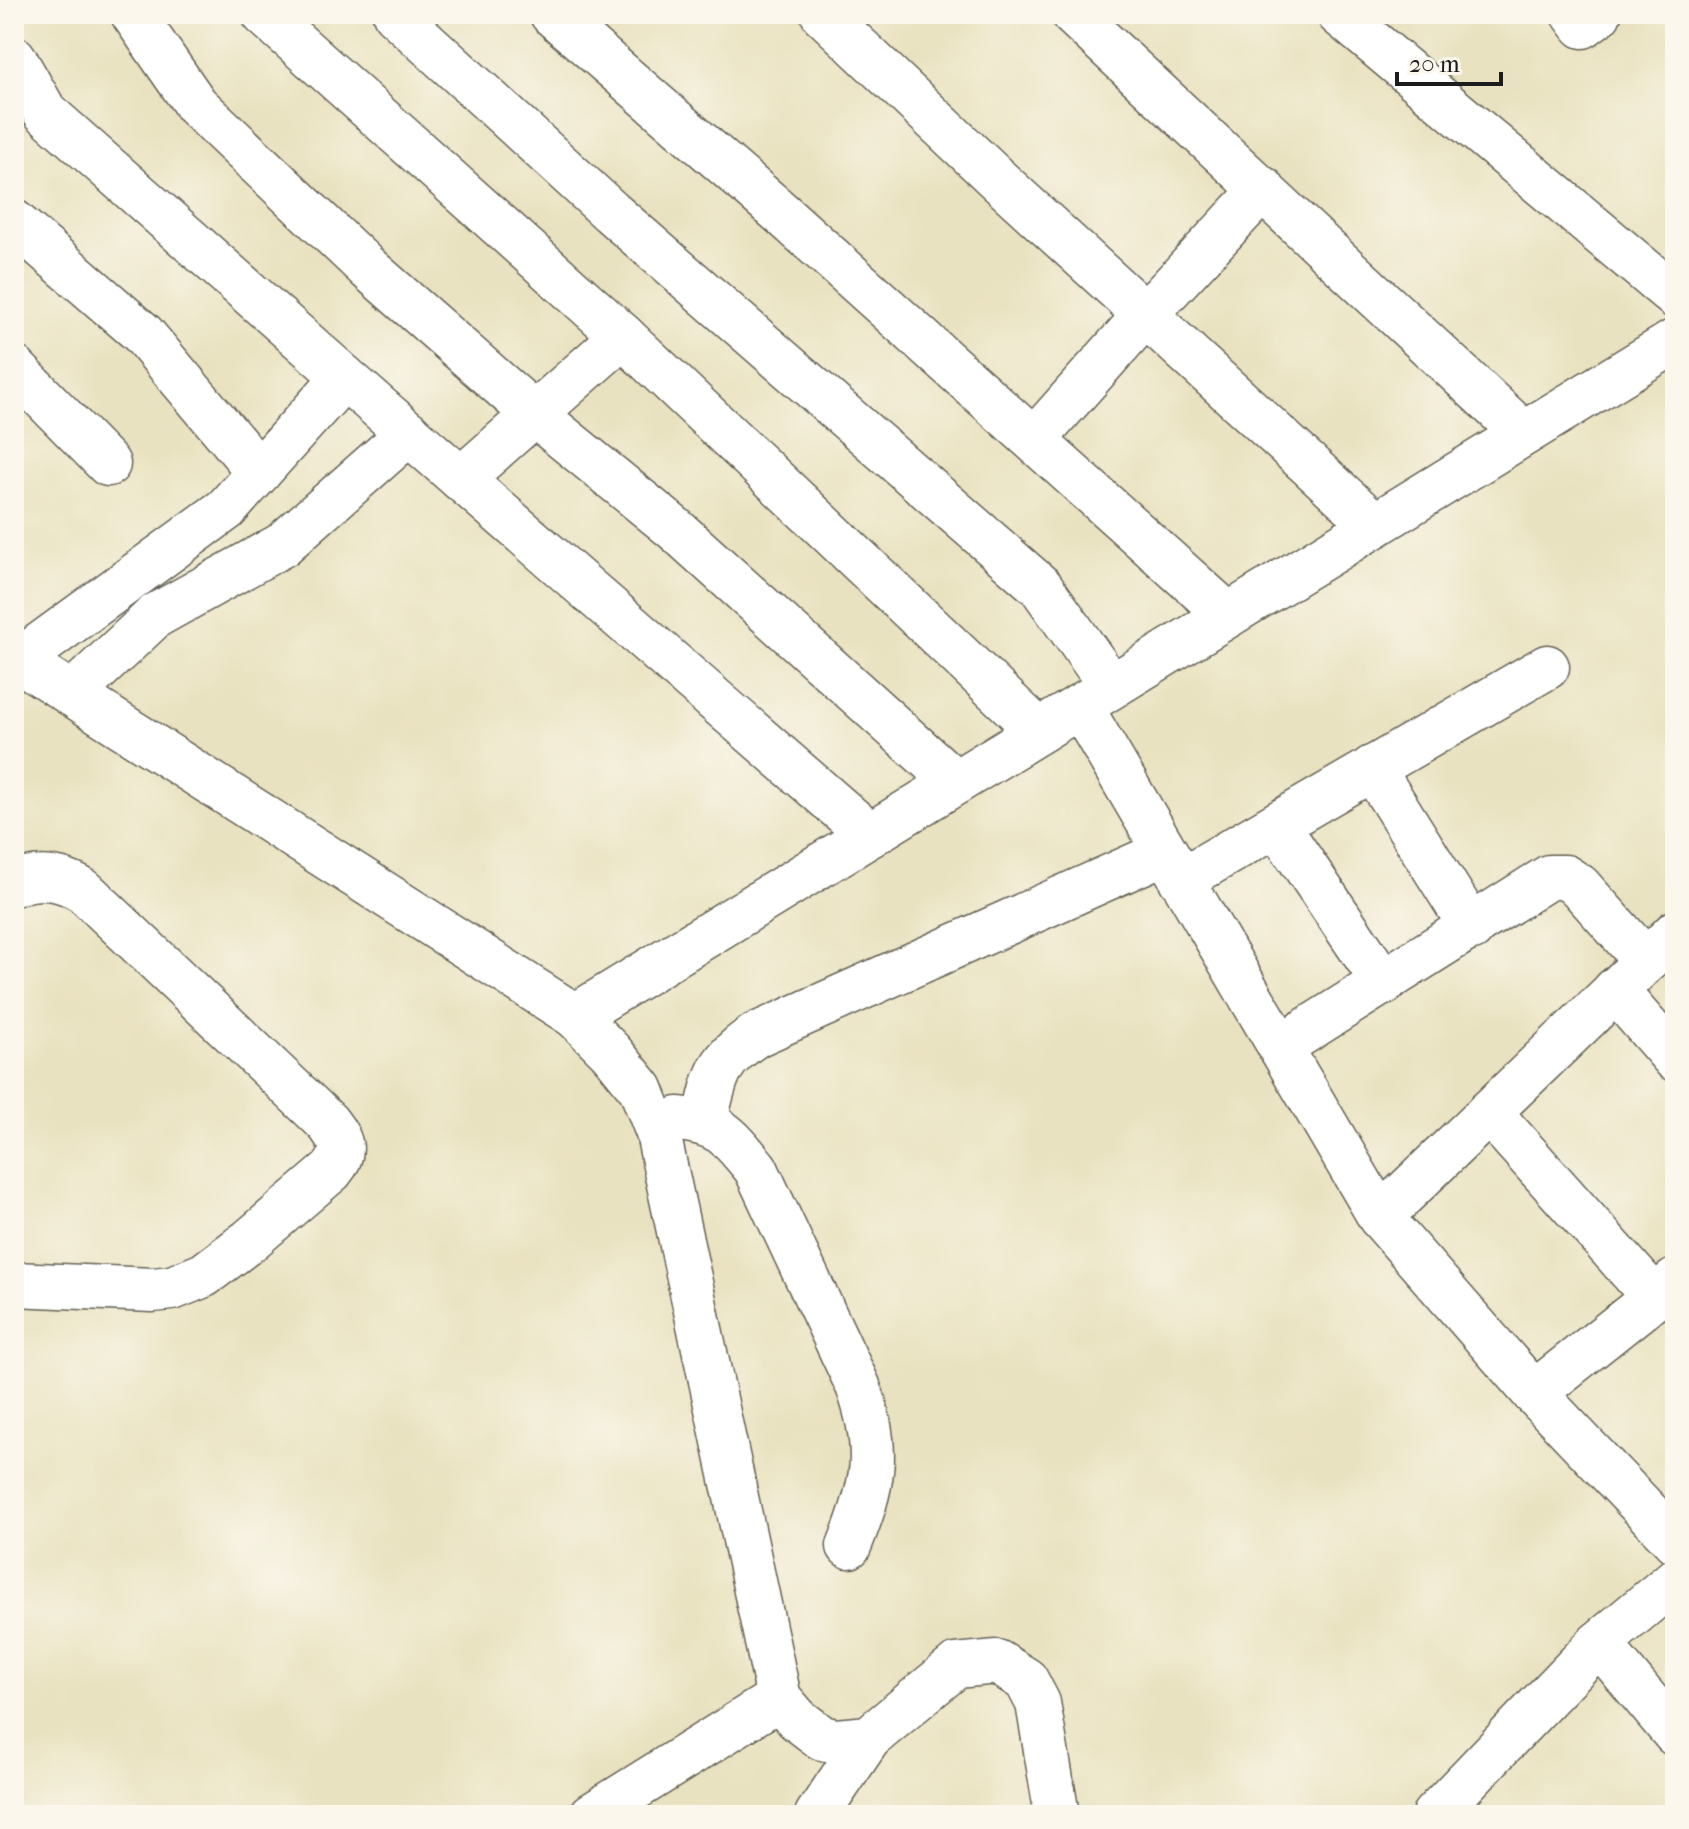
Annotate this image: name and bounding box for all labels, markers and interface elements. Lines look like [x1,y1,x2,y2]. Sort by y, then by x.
scale bar [1397,36,1501,86]
text: 20 m [1409,50,1460,78]

